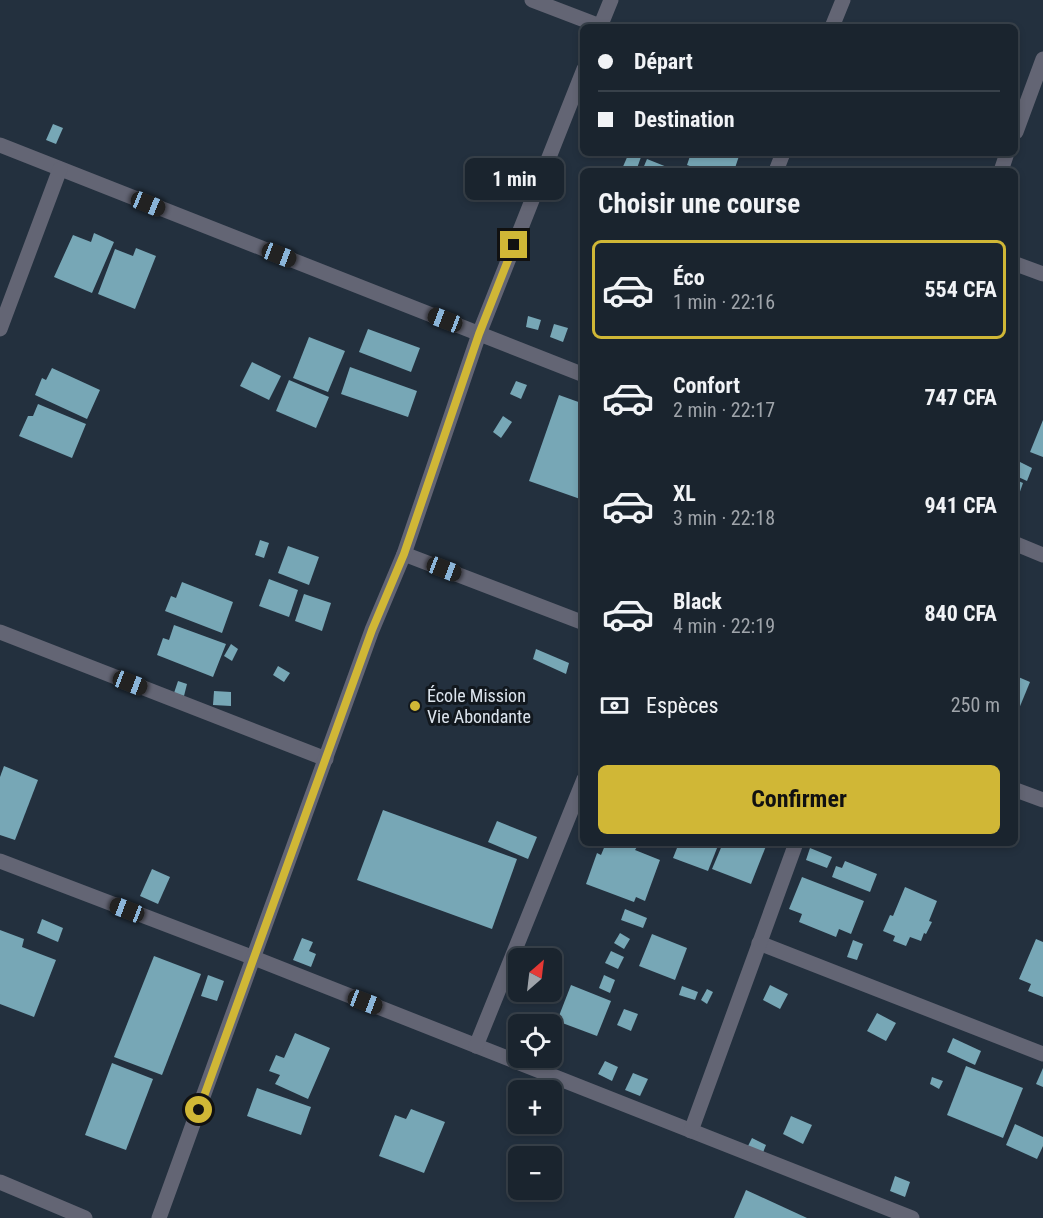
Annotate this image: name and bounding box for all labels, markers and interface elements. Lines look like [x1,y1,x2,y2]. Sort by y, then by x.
text: Départ [634,49,693,74]
text: Destination [634,107,735,132]
callout: 1 min [464,158,564,200]
text: 1 min [492,167,537,191]
text: Choisir une course [598,188,800,220]
car [128,189,168,219]
route end [500,231,527,258]
car [259,240,299,270]
icon: car [601,263,655,317]
text: Éco [673,265,705,290]
text: 554 CFA [924,277,997,302]
text: 1 min · 22:16 [673,290,775,314]
car [425,305,465,335]
icon: car [601,371,655,425]
text: Confort [673,373,740,398]
text: 747 CFA [924,385,997,410]
text: 2 min · 22:17 [673,398,775,422]
icon: car [601,479,655,533]
text: XL [673,481,696,506]
text: 941 CFA [924,493,997,518]
text: 3 min · 22:18 [673,506,775,530]
car [424,554,464,584]
icon: car [601,587,655,641]
text: Black [673,589,722,614]
text: 840 CFA [924,601,997,626]
text: 4 min · 22:19 [673,614,775,638]
car [110,668,150,698]
place label: École Mission Vie Abondante [427,685,531,727]
icon: cash [598,689,631,722]
text: Espèces [646,693,719,718]
text: 250 m [951,693,1000,717]
marker: École Mission Vie Abondante [408,699,422,713]
button: Confirmer [598,765,1000,834]
car [107,895,147,925]
north arrow [508,948,562,1002]
map controls [508,948,562,1200]
car [345,987,385,1017]
button: locate [508,1014,562,1068]
button: + [508,1080,562,1134]
route start [185,1096,212,1123]
button: − [508,1146,562,1200]

